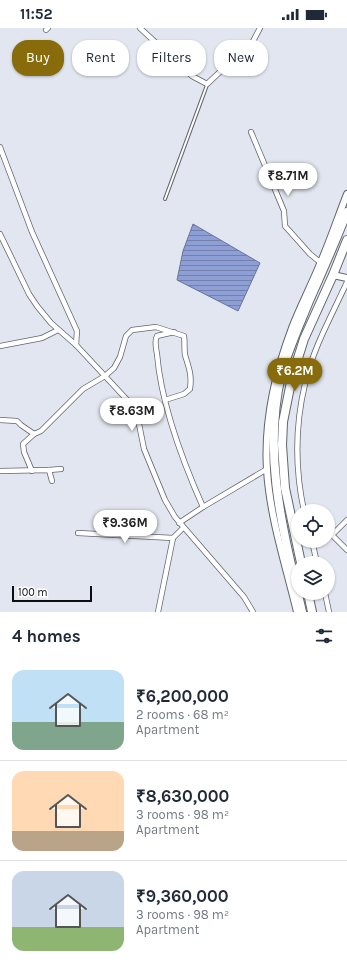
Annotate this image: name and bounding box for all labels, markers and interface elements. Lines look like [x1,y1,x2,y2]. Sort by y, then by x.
text: 11:52 [20,5,53,23]
chip: Buy [12,40,64,76]
chip: Rent [72,40,129,76]
chip: Filters [137,40,206,76]
chip: New [214,40,268,76]
pin: ₹8.71M [255,163,321,197]
text: ₹8.71M [267,168,309,183]
pin: ₹6.2M [267,358,323,392]
text: ₹6.2M [276,363,314,378]
pin: ₹8.63M [99,398,165,432]
text: ₹8.63M [109,403,155,418]
map controls [291,504,335,600]
button: locate [291,504,335,548]
pin: ₹9.36M [92,510,158,544]
text: ₹9.36M [102,515,148,530]
button: layers [291,556,335,600]
scale bar [12,584,92,603]
text: 100 m [18,586,48,599]
icon: filters [313,625,335,647]
text: 4 homes [12,626,81,646]
icon: home [44,686,92,734]
text: ₹6,200,000 [136,686,229,706]
text: 2 rooms · 68 m² [136,707,229,722]
text: Apartment [136,722,199,737]
text: ₹8,630,000 [136,786,229,806]
icon: home [44,787,92,835]
text: 3 rooms · 98 m² [136,807,229,822]
text: Apartment [136,822,199,837]
text: ₹9,360,000 [136,886,229,906]
icon: home [44,887,92,935]
text: 3 rooms · 98 m² [136,907,229,922]
text: Apartment [136,922,199,937]

